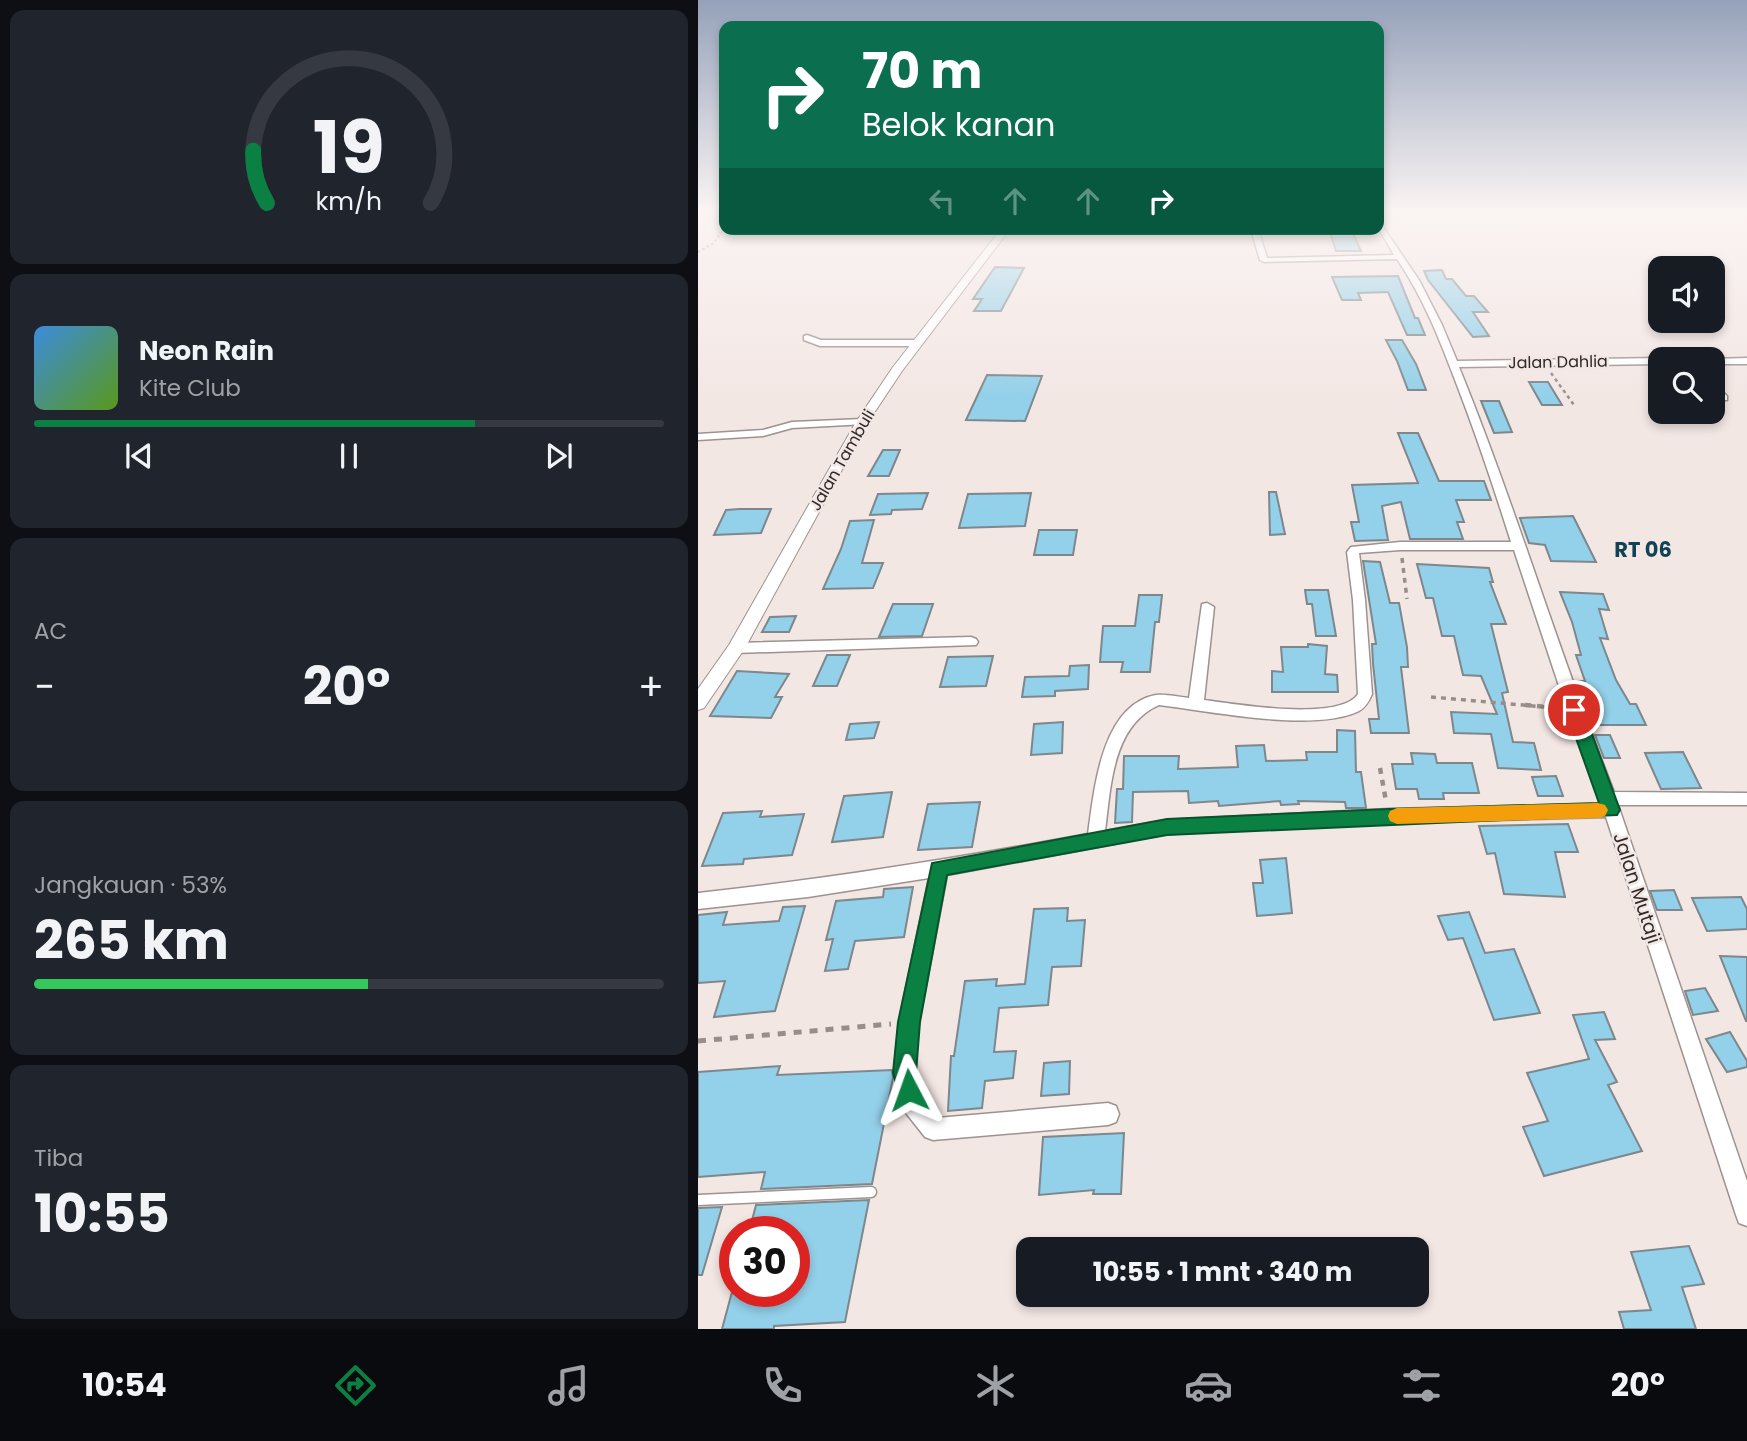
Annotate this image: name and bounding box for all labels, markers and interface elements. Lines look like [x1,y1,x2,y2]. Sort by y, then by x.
text: 70 m [862,37,982,105]
icon: right [747,49,838,140]
text: 19 [313,97,385,198]
text: Belok kanan [862,102,1056,147]
icon: left [923,182,961,220]
icon: ahead [996,182,1034,220]
icon: ahead [1069,182,1107,220]
icon: right [1142,182,1180,220]
text: km/h [316,184,382,219]
map controls [1648,256,1725,424]
button: sound [1648,256,1725,333]
text: Neon Rain [139,333,274,369]
button: search [1648,347,1725,424]
street label: Jalan Dahlia [1508,350,1608,374]
text: Kite Club [139,372,241,404]
street label: Jalan Tambuli [804,405,880,515]
icon: previous [120,437,158,475]
icon: pause [330,437,368,475]
icon: next [540,437,578,475]
district label: RT 06 [1614,535,1672,564]
text: AC [34,615,67,647]
text: 20° [303,650,390,723]
text: − [34,660,55,713]
text: + [638,660,664,713]
pin [1544,680,1604,740]
icon: arrive [1555,691,1593,729]
street label: Jalan Mutaji [1606,829,1668,947]
text: Jangkauan · 53% [34,869,227,901]
text: 265 km [34,904,229,977]
position arrow [872,1053,946,1127]
text: Tiba [34,1142,83,1174]
text: 10:55 [34,1177,170,1250]
speed limit sign: 30 [719,1216,810,1307]
text: 10:55 · 1 mnt · 340 m [1093,1254,1352,1290]
icon: directions [331,1361,380,1410]
icon: music [544,1361,593,1410]
icon: phone [758,1361,807,1410]
icon: climate [971,1361,1020,1410]
icon: car [1184,1361,1233,1410]
icon: filters [1397,1361,1446,1410]
text: 10:54 [82,1362,167,1407]
text: 20° [1611,1362,1665,1407]

